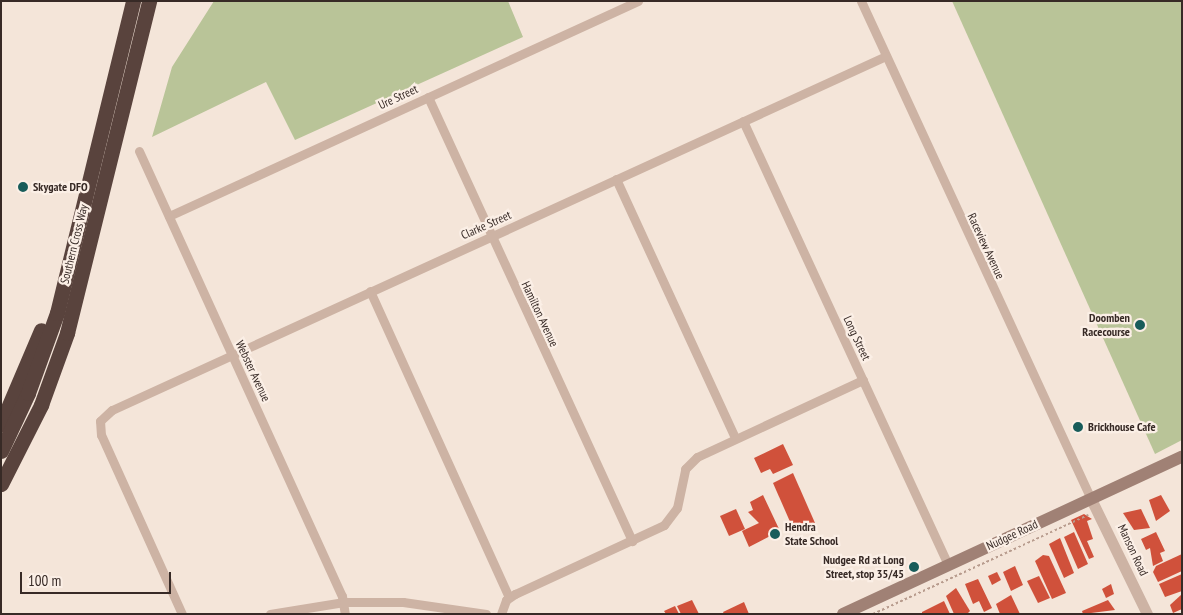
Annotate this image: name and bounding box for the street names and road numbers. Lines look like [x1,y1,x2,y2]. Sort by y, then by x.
street label: Ure Street [376,82,420,112]
street label: Southern Cross Way [57,203,91,285]
street label: Clarke Street [459,208,513,242]
street label: Raceview Avenue [964,211,1008,281]
street label: Hamilton Avenue [518,279,562,349]
street label: Long Street [840,313,874,363]
street label: Webster Avenue [232,338,274,404]
street label: Nudgee Road [984,517,1040,553]
street label: Manson Road [1115,522,1151,578]

